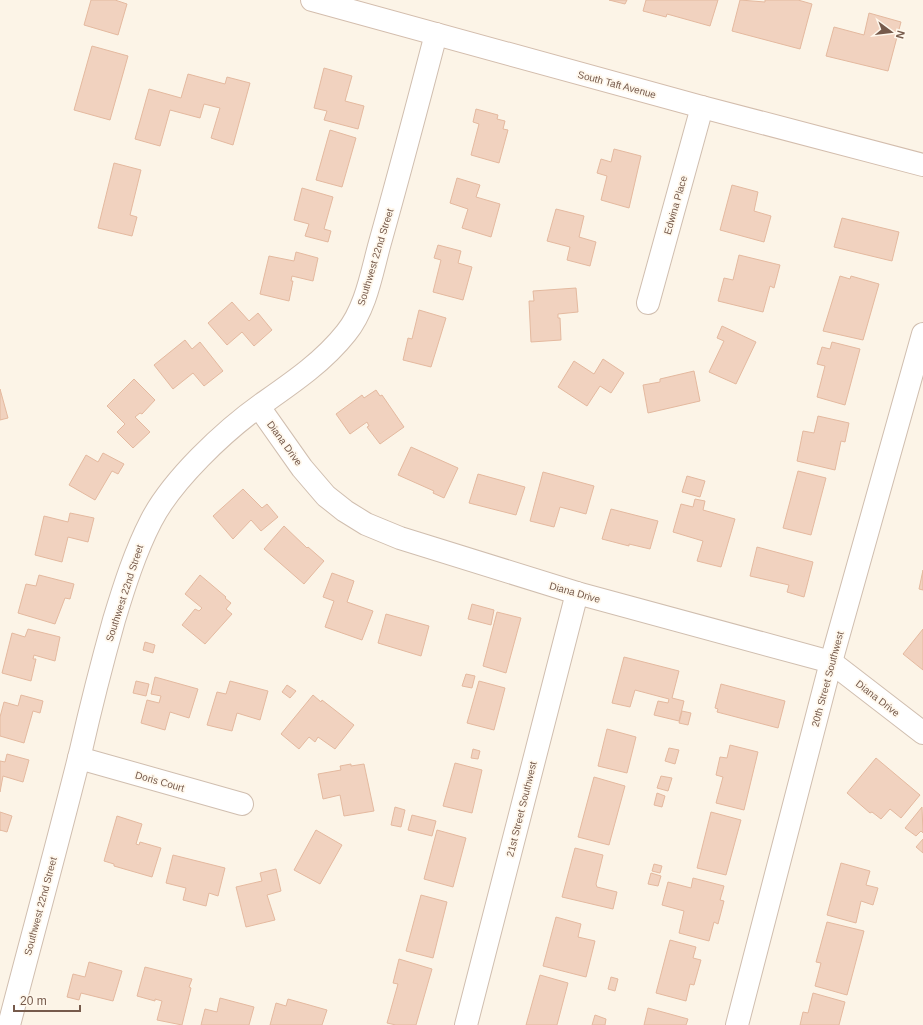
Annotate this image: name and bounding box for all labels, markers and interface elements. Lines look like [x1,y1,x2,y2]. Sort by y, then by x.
north arrow [871,12,911,52]
text: N [894,29,907,40]
street label: South Taft Avenue [576,69,658,100]
street label: Edwina Place [662,174,689,236]
street label: Southwest 22nd Street [355,207,396,307]
street label: Diana Drive [265,419,305,468]
street label: Southwest 22nd Street [104,543,145,643]
street label: Diana Drive [548,580,602,605]
street label: 20th Street Southwest [809,630,846,728]
street label: Diana Drive [854,678,902,719]
street label: 21st Street Southwest [504,760,539,858]
street label: Doris Court [134,769,186,794]
street label: Southwest 22nd Street [22,856,59,956]
scale bar [14,987,80,1013]
text: 20 m [20,994,47,1008]

